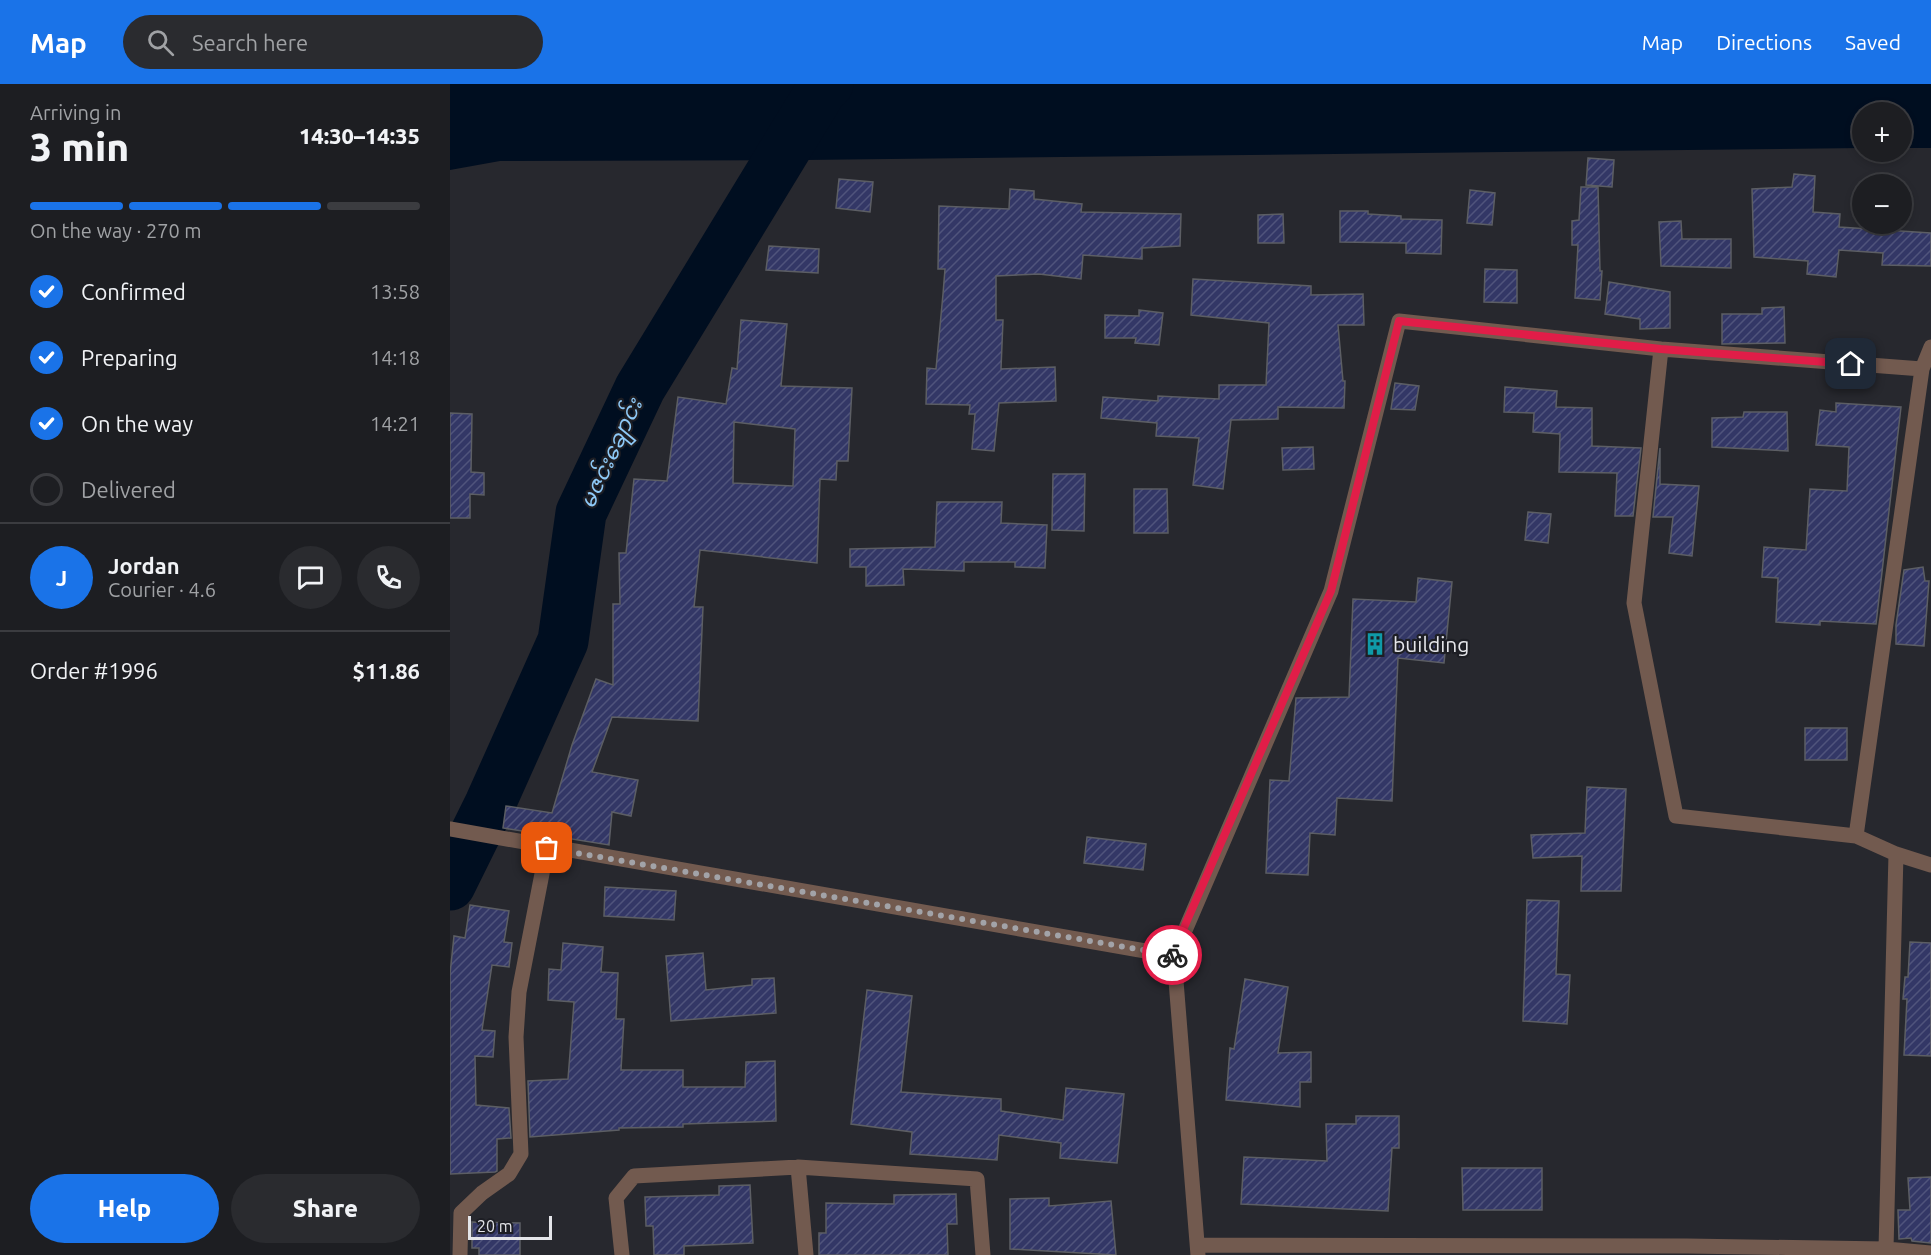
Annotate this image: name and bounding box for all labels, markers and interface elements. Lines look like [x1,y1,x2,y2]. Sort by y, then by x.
search box [123,15,543,69]
icon: search [144,26,177,59]
text: Map [30,27,87,58]
text: Search here [192,30,308,55]
text: Map [1642,30,1683,54]
text: Directions [1716,30,1812,54]
text: Saved [1845,30,1901,54]
text: Arriving in [30,101,121,124]
map controls [1852,102,1912,234]
button: + [1852,102,1912,162]
text: 14:30–14:35 [299,123,420,148]
text: 3 min [30,125,129,168]
button: − [1852,174,1912,234]
text: On the way · 270 m [30,219,202,242]
icon: check [30,275,63,308]
text: Confirmed [81,279,186,304]
text: 13:58 [370,280,420,303]
pin [1825,338,1876,389]
icon: check [30,341,63,374]
text: Preparing [81,345,178,370]
text: 14:18 [370,346,420,369]
icon: home [1834,347,1867,380]
water label: မဇင်းချောင်း [572,392,653,515]
icon: check [30,407,63,440]
text: On the way [81,411,193,436]
text: 14:21 [370,412,420,435]
text: Delivered [81,477,176,502]
button: chat [279,546,342,609]
button: phone [357,546,420,609]
text: Jordan [108,553,180,578]
text: J [56,565,67,590]
text: Courier · 4.6 [108,578,216,601]
building icon: building [1362,631,1388,657]
place label: building [1393,632,1469,656]
text: Order #1996 [30,658,158,683]
text: $11.86 [353,658,420,683]
pin [521,822,572,873]
icon: bag [530,831,563,864]
courier [1142,925,1202,985]
icon: bike [1156,939,1189,972]
button: Help [30,1174,219,1243]
button: Share [231,1174,420,1243]
scale bar [468,1213,552,1240]
text: 20 m [477,1217,513,1235]

